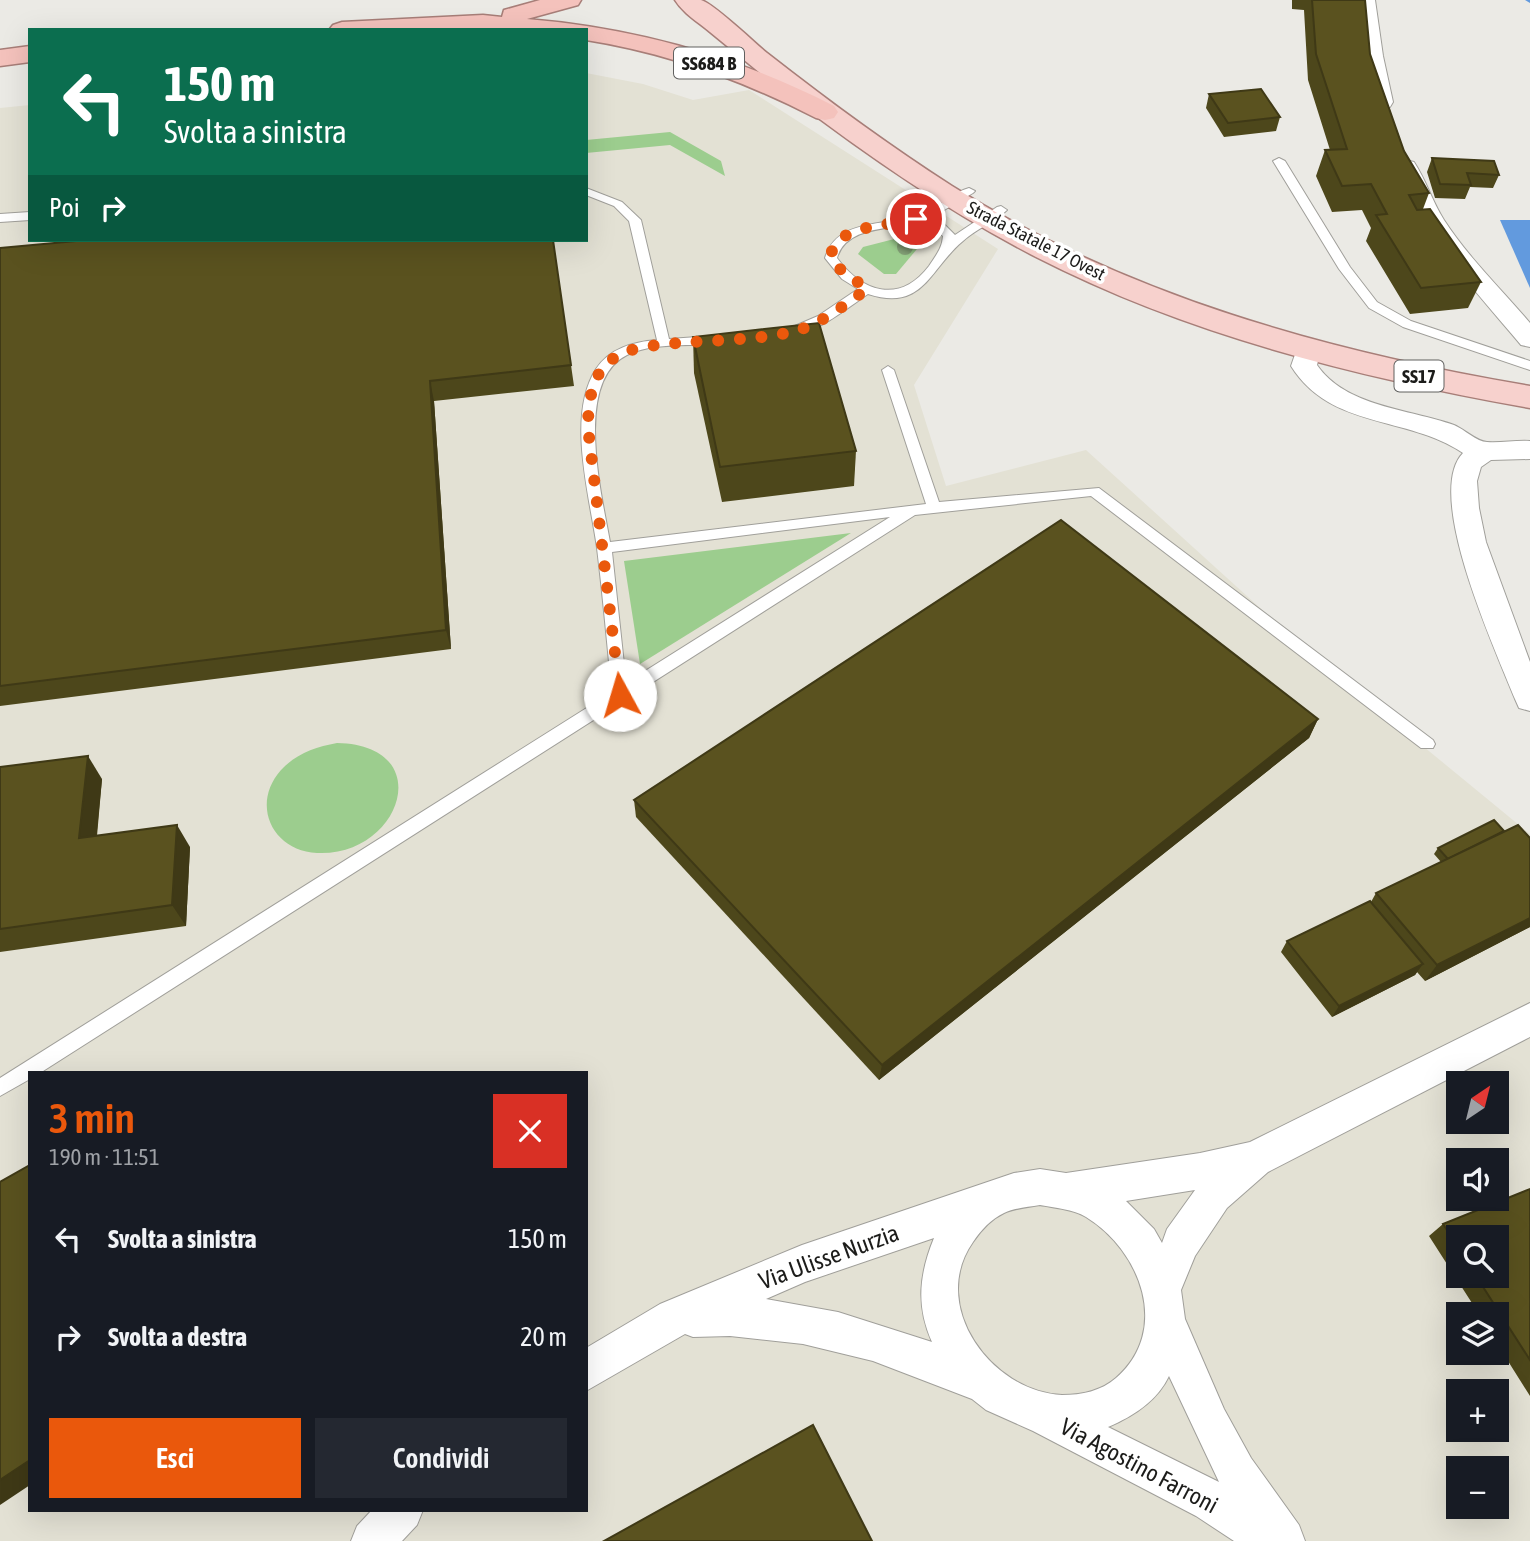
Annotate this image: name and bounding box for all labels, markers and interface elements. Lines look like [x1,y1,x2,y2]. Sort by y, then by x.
road number: SS684 B [674,48,744,78]
text: 150 m [164,55,275,111]
icon: left [49,56,140,147]
text: Svolta a sinistra [164,113,347,150]
icon: right [94,189,132,227]
pin [886,189,946,249]
text: Poi [49,193,80,223]
street label: Strada Statale 17 Ovest [964,197,1109,284]
icon: arrive [897,200,935,238]
road number: SS17 [1394,360,1444,392]
position arrow [583,658,657,732]
north arrow [1446,1071,1508,1134]
map controls [1446,1071,1509,1519]
text: 3 min [49,1094,135,1142]
button: close [493,1094,567,1168]
text: 190 m · 11:51 [49,1144,160,1170]
button: sound [1446,1148,1509,1211]
street label: Via Ulisse Nurzia [755,1219,903,1294]
icon: left [49,1220,87,1258]
text: Svolta a sinistra [108,1224,257,1254]
text: 150 m [508,1224,567,1254]
button: search [1446,1225,1509,1288]
button: layers [1446,1302,1509,1365]
icon: right [49,1318,87,1356]
text: Svolta a destra [108,1322,247,1352]
text: 20 m [520,1322,567,1352]
button: + [1446,1379,1509,1442]
street label: Via Agostino Farroni [1056,1413,1223,1518]
button: Esci [49,1418,301,1498]
button: Condividi [315,1418,567,1498]
button: − [1446,1456,1509,1519]

